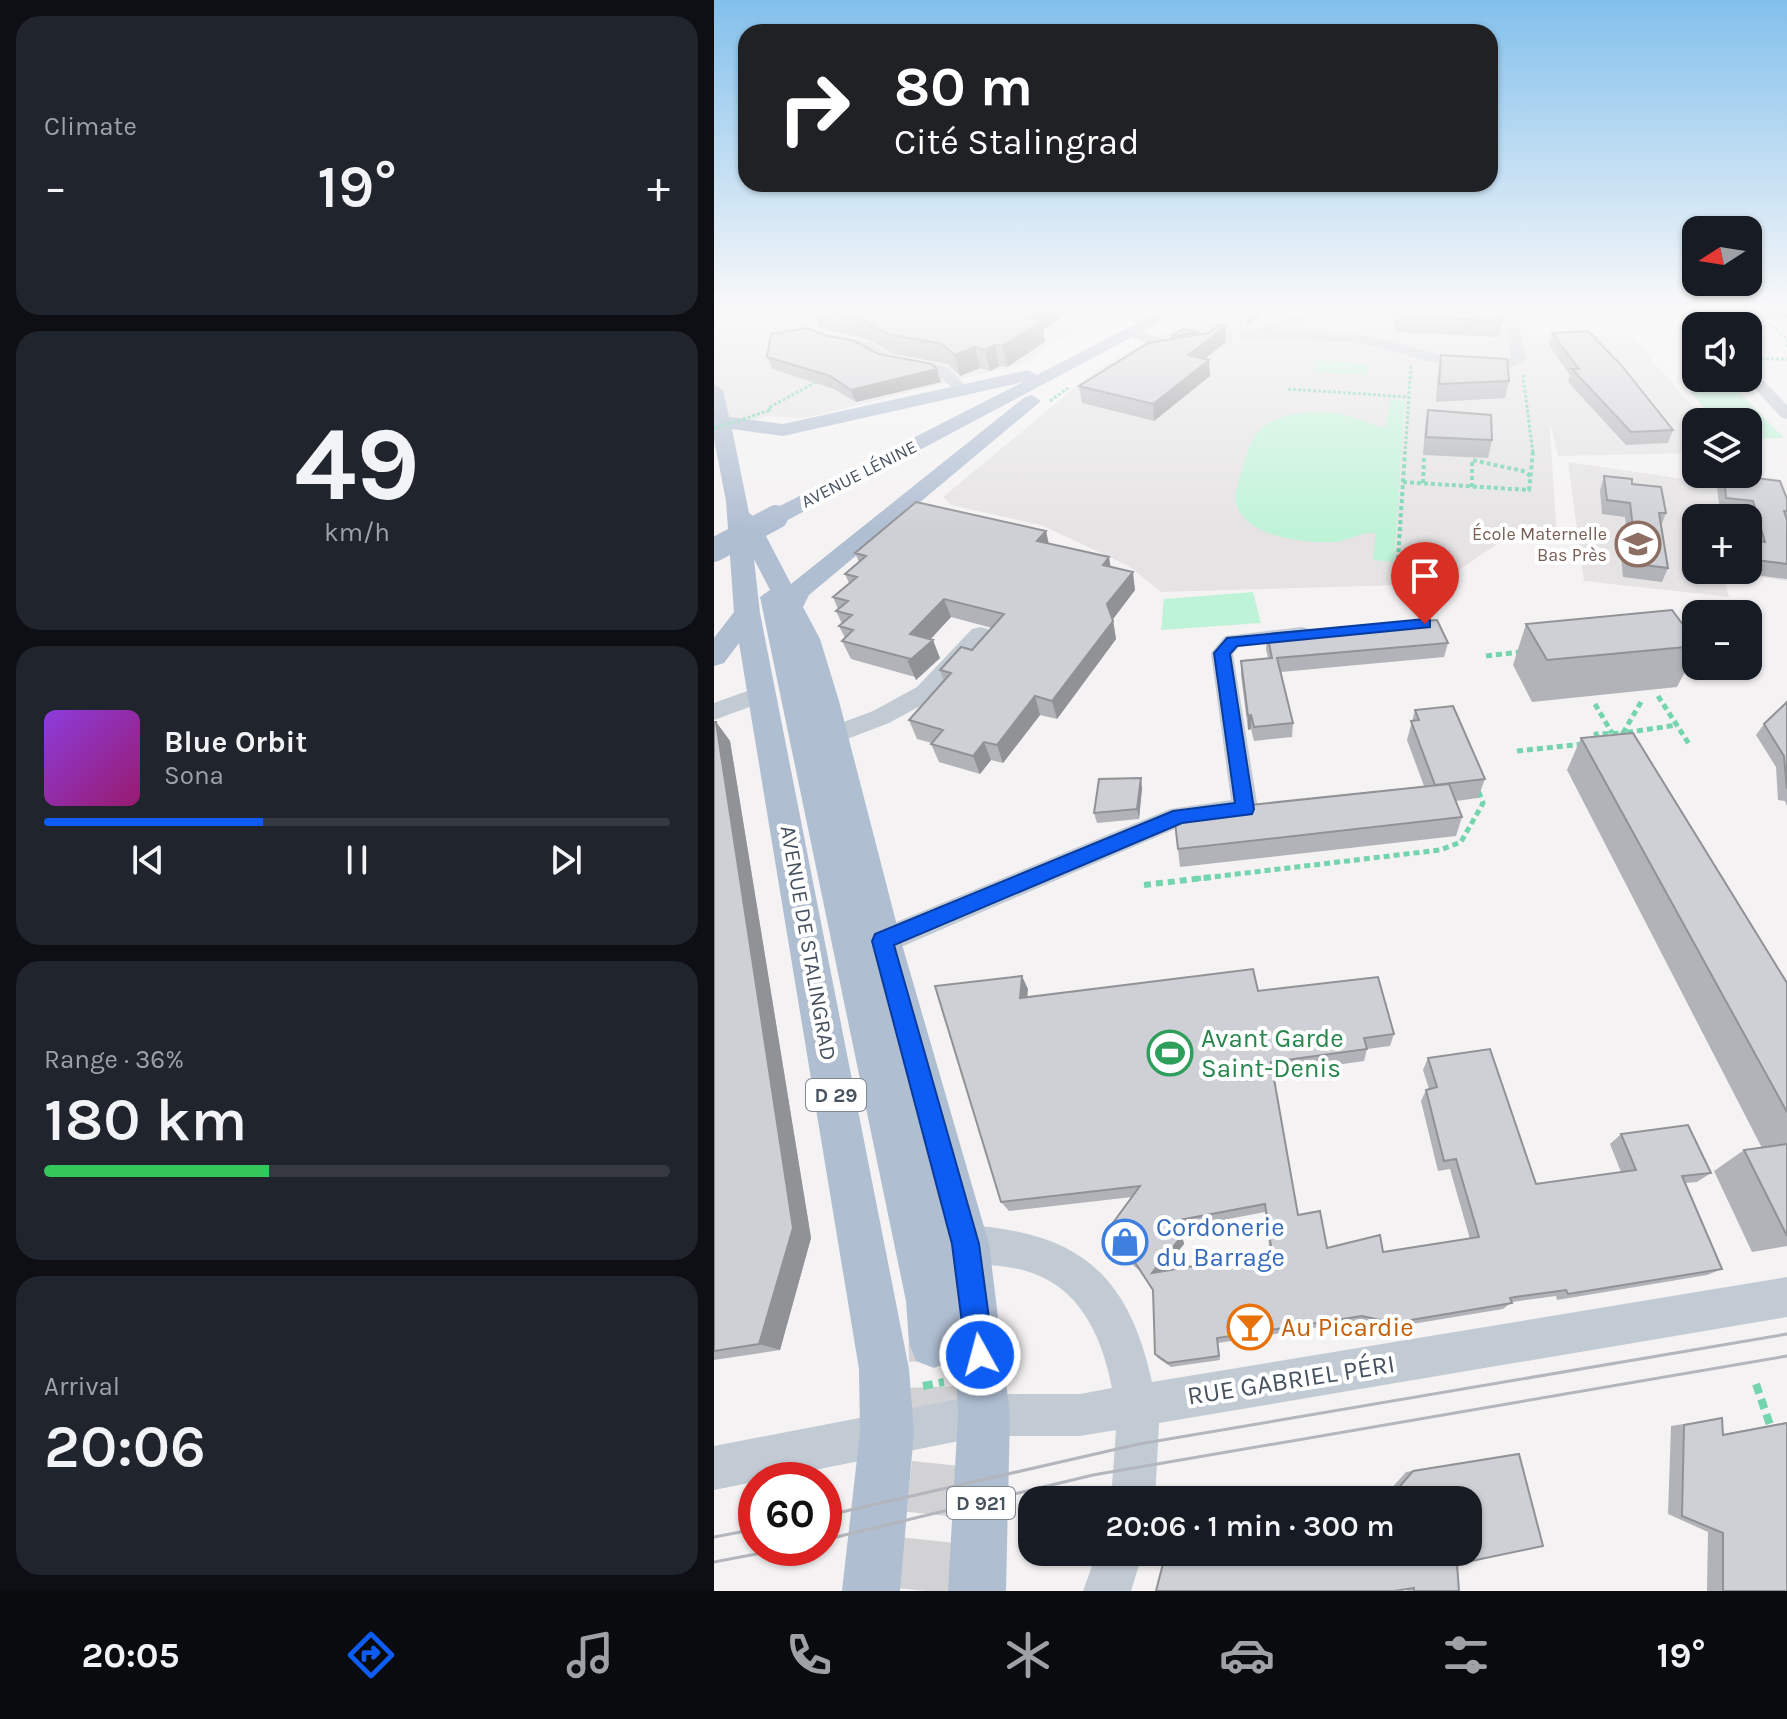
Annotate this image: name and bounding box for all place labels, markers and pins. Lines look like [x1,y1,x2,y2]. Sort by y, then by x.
school or university icon: École Maternelle Bas Près [1614,520,1662,568]
place label: École Maternelle Bas Près [1472,522,1607,566]
pin [1391,542,1459,624]
place label: Avant Garde Saint-Denis [1201,1023,1344,1084]
sports icon: Avant Garde Saint-Denis [1146,1029,1194,1077]
place label: Cordonerie du Barrage [1156,1212,1285,1273]
shop icon: Cordonerie du Barrage [1101,1218,1149,1266]
bar icon: Au Picardie [1226,1303,1274,1351]
place label: Au Picardie [1281,1312,1414,1343]

